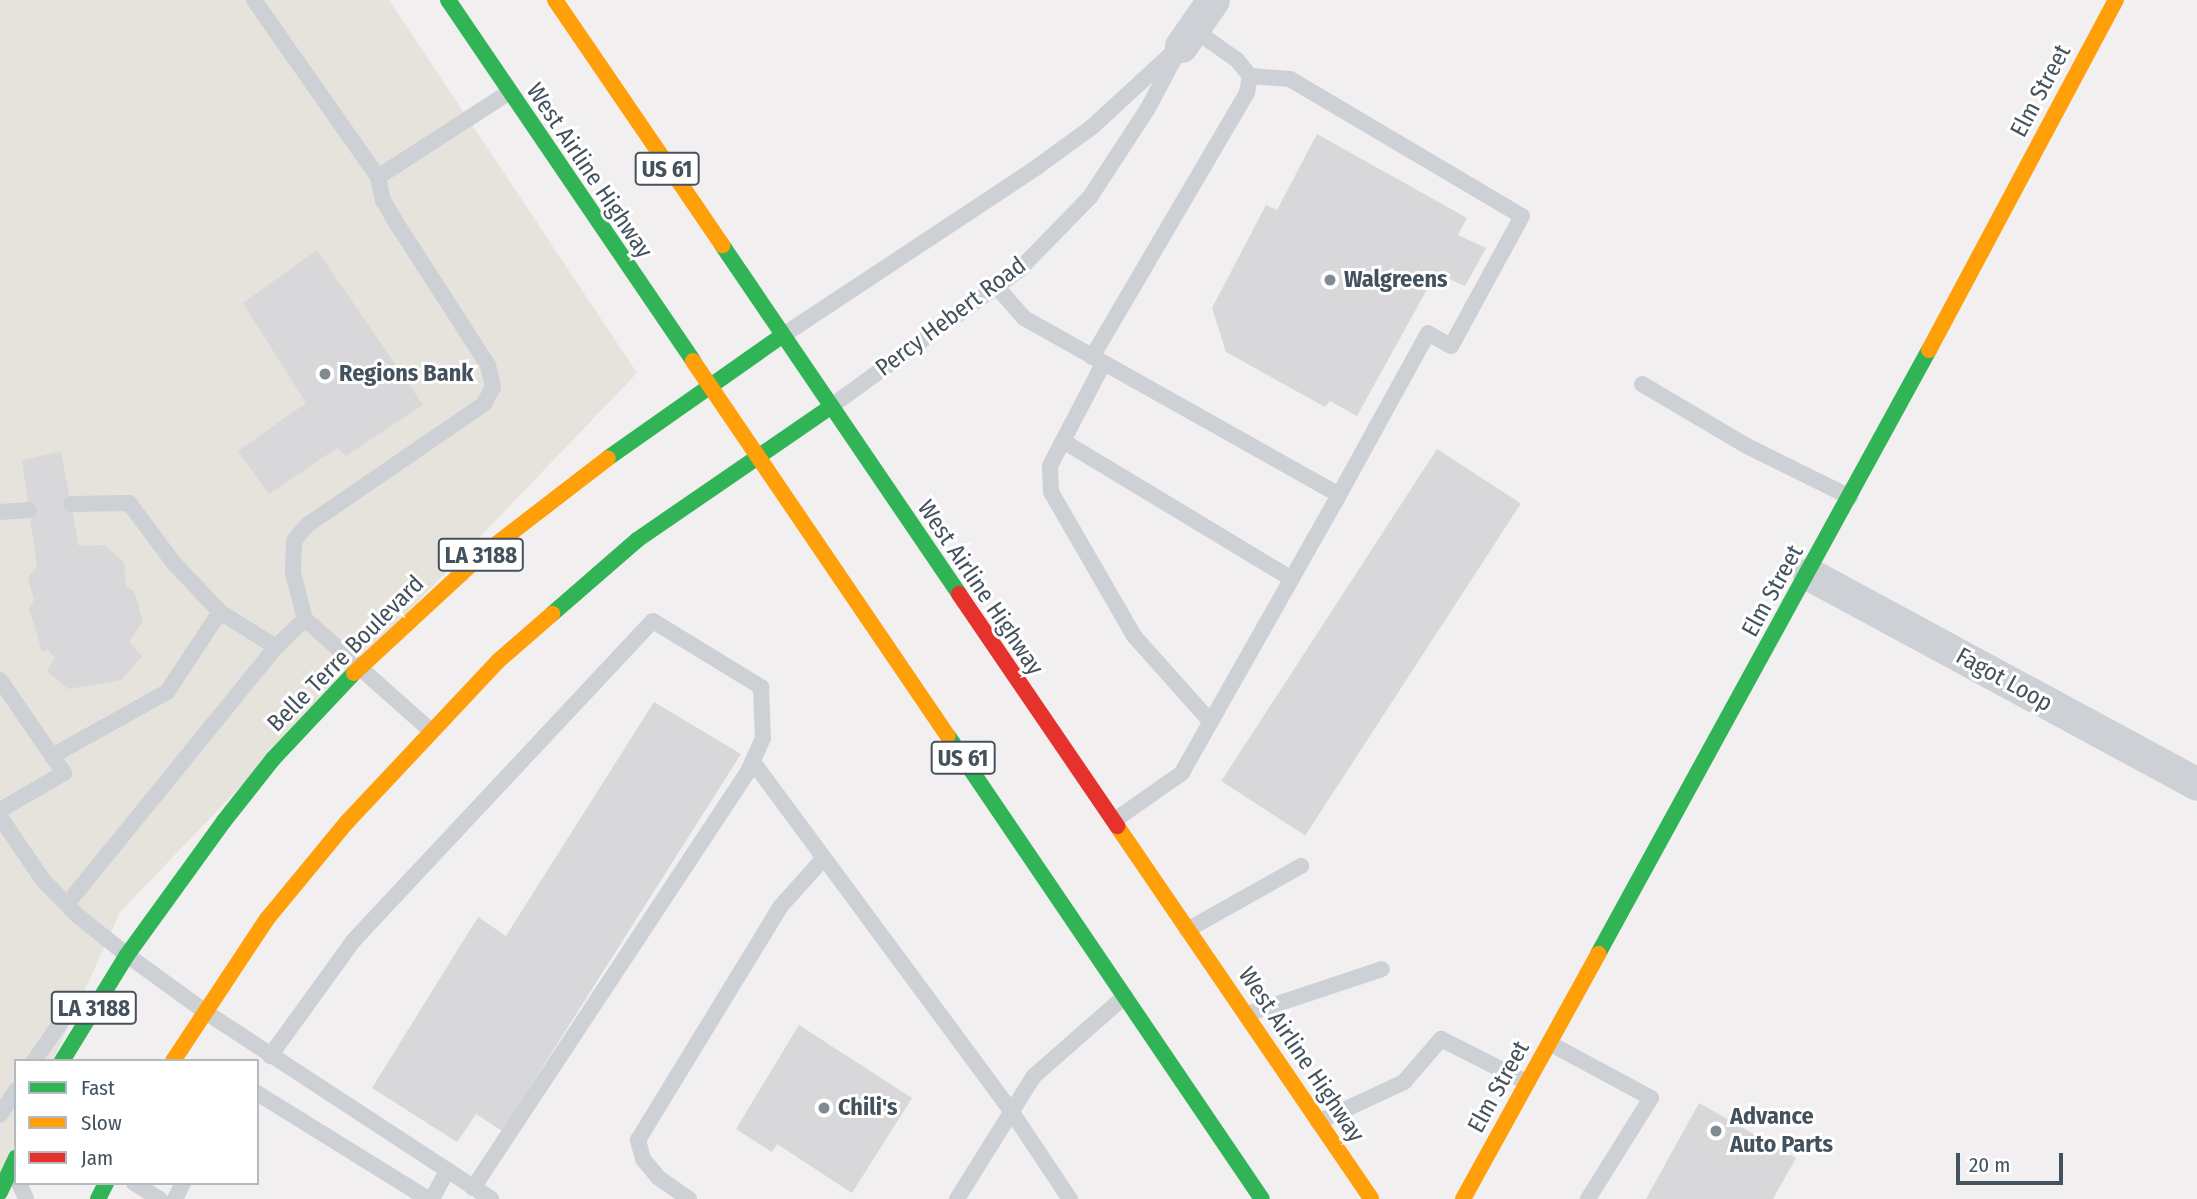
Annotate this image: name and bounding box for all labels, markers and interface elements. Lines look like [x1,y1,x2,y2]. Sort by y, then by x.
street label: Elm Street [2005,40,2077,142]
street label: West Airline Highway [520,78,658,264]
road number: US 61 [634,150,700,188]
street label: Percy Hebert Road [870,251,1032,383]
place label: Walgreens [1344,266,1448,294]
marker: Walgreens [1322,272,1338,288]
place label: Regions Bank [339,360,473,388]
marker: Regions Bank [317,366,333,382]
street label: West Airline Highway [911,495,1049,681]
road number: LA 3188 [437,536,525,575]
street label: Elm Street [1736,540,1810,642]
street label: Belle Terre Boulevard [262,570,430,738]
street label: Fagot Loop [1951,642,2057,718]
road number: US 61 [930,738,996,778]
street label: West Airline Highway [1232,962,1370,1148]
road number: LA 3188 [50,988,138,1028]
street label: Elm Street [1462,1036,1536,1138]
legend [14,1059,259,1185]
text: Fast [81,1075,115,1101]
place label: Chili's [838,1094,898,1122]
marker: Chili's [816,1100,832,1116]
place label: Advance Auto Parts [1730,1103,1833,1159]
text: Slow [81,1110,122,1136]
marker: Advance Auto Parts [1708,1123,1724,1139]
scale bar [1959,1140,2066,1184]
text: Jam [81,1145,113,1171]
text: 20 m [1969,1152,2010,1178]

